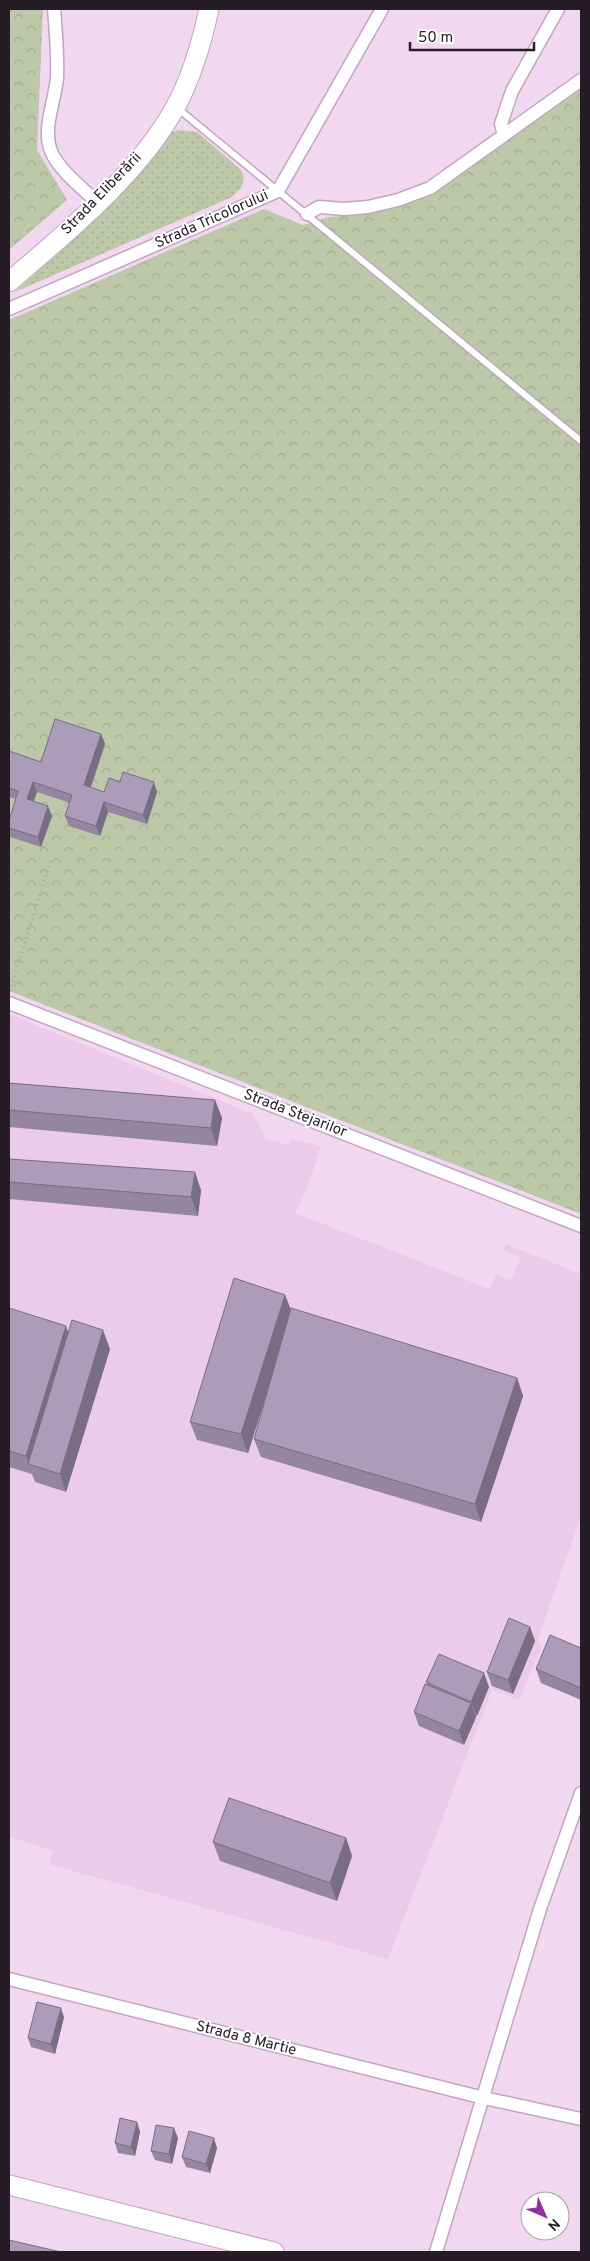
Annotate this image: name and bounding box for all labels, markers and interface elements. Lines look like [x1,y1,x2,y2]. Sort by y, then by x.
scale bar [410,20,534,52]
text: 50 m [418,29,453,48]
street label: Strada Eliberării [58,149,146,239]
street label: Strada Tricolorului [152,186,272,254]
street label: Strada Stejarilor [241,1086,350,1143]
street label: Strada 8 Martie [194,2017,298,2061]
north arrow [520,2191,570,2241]
text: N [544,2215,563,2234]

